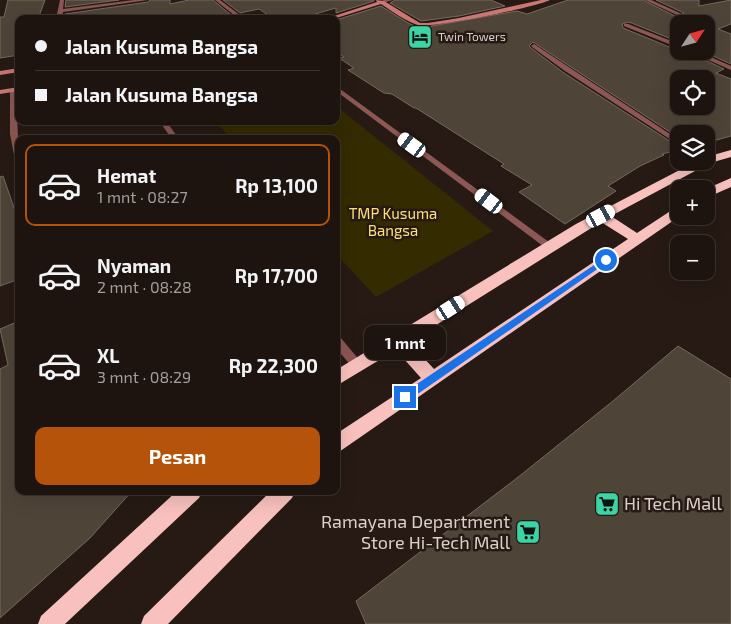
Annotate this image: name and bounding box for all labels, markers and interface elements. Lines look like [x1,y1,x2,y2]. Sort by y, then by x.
north arrow [670,15,715,60]
map controls [670,15,715,280]
hotel icon: Twin Towers [407,24,433,50]
place label: Twin Towers [438,29,506,43]
text: Jalan Kusuma Bangsa [65,35,258,58]
button: locate [670,70,715,115]
text: Jalan Kusuma Bangsa [65,83,258,106]
button: layers [670,125,715,170]
car [395,130,428,160]
icon: car [37,163,82,208]
text: Hemat [97,164,156,187]
text: Rp 13,100 [235,174,318,197]
button: + [670,180,715,225]
car [472,186,505,216]
text: 1 mnt · 08:27 [97,187,188,206]
car [584,202,617,230]
park label: TMP Kusuma Bangsa [349,204,437,239]
button: − [670,235,715,280]
route start [595,249,617,271]
icon: car [37,253,82,298]
text: Nyaman [97,254,171,277]
text: Rp 17,700 [235,264,318,287]
text: 2 mnt · 08:28 [97,277,192,296]
car [434,294,467,322]
callout: 1 mnt [364,324,446,360]
text: 1 mnt [385,333,425,352]
icon: car [37,343,82,388]
text: XL [97,344,119,367]
text: Rp 22,300 [229,354,318,377]
text: 3 mnt · 08:29 [97,367,191,386]
route end [394,386,416,408]
button: Pesan [35,427,320,485]
supermarket icon: Hi Tech Mall [594,491,620,517]
place label: Hi Tech Mall [624,492,722,514]
place label: Ramayana Department Store Hi-Tech Mall [321,510,511,553]
supermarket icon: Ramayana Department Store Hi-Tech Mall [515,519,541,545]

